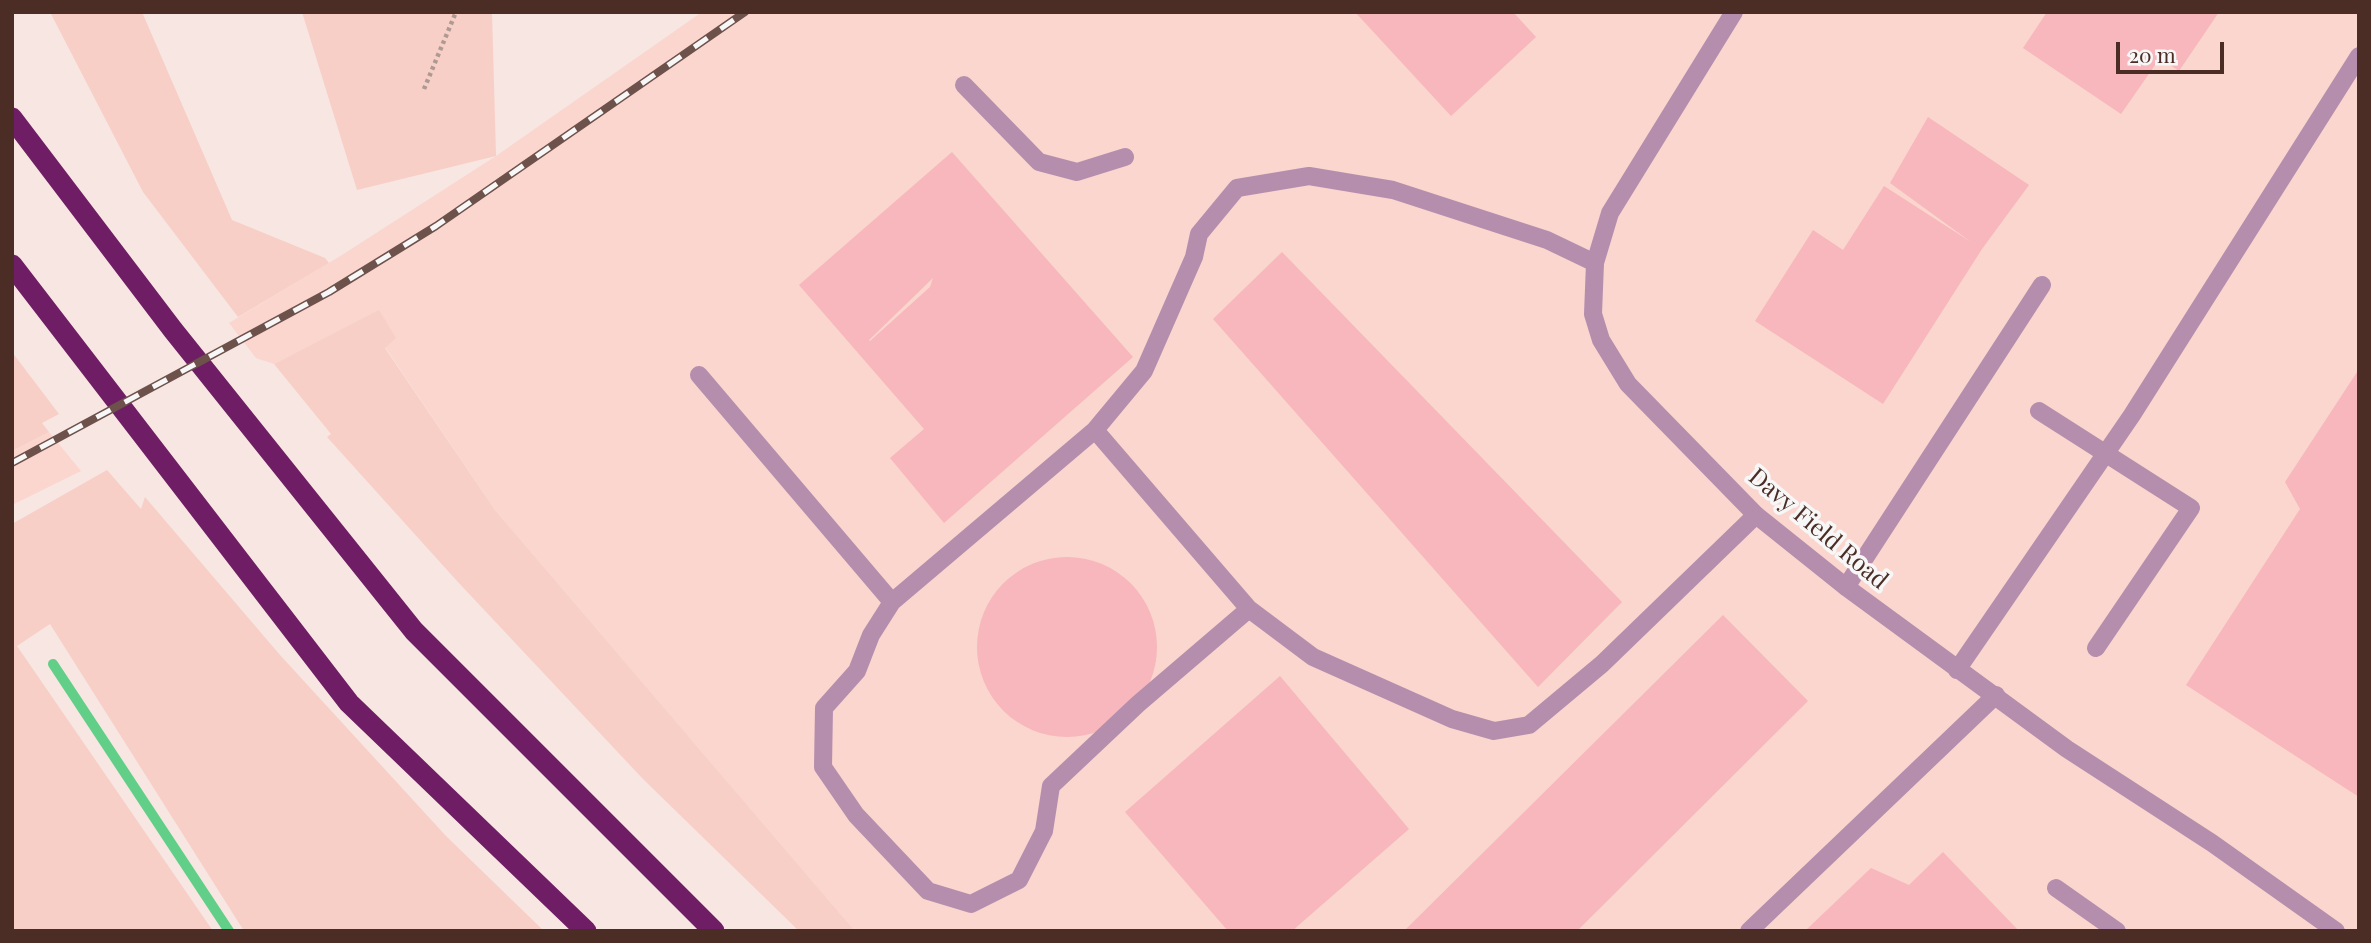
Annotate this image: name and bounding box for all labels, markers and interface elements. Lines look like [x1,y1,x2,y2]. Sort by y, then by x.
scale bar [2119,28,2228,72]
text: 20 m [2129,40,2176,68]
street label: Davy Field Road [1743,462,1893,596]

